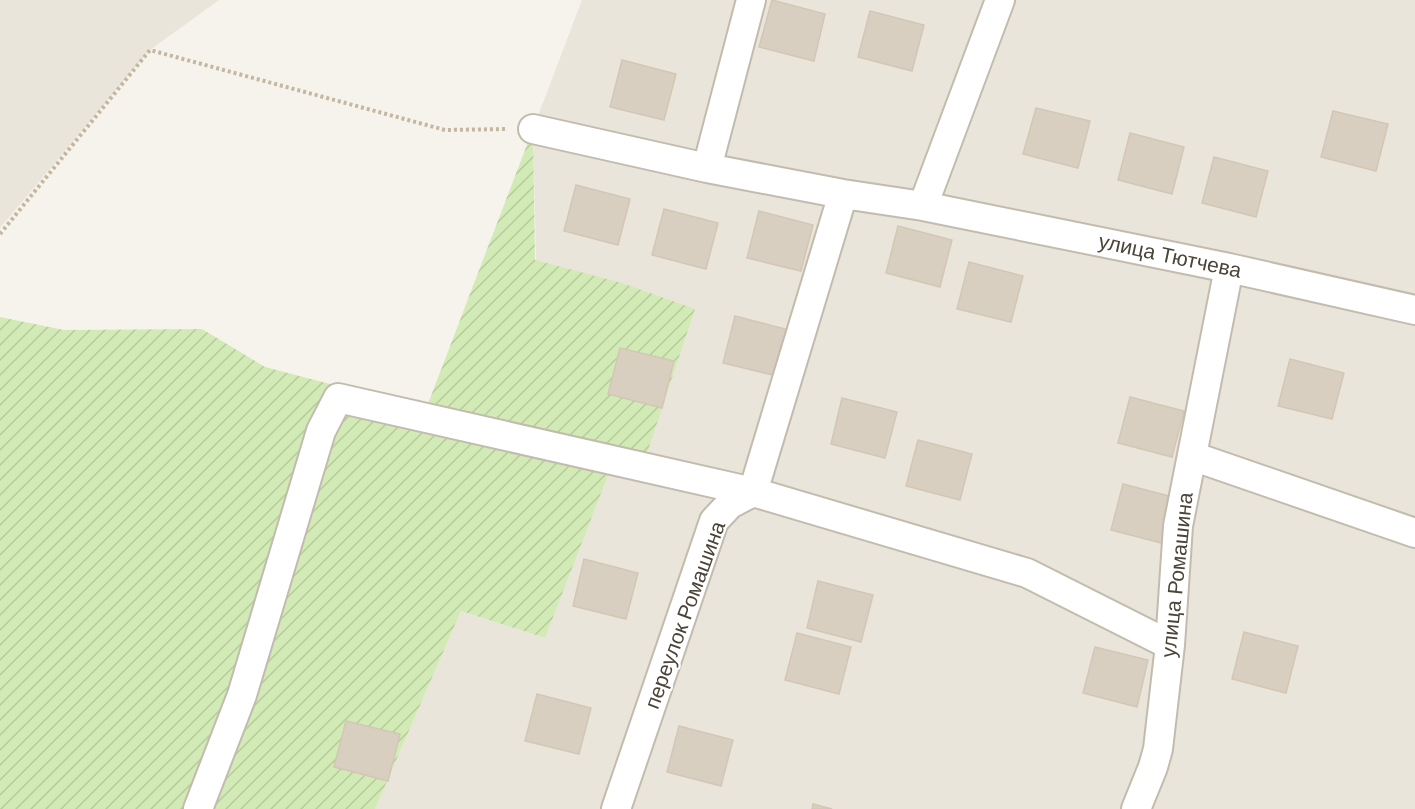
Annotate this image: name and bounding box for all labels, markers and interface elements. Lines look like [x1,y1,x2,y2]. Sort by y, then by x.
street label: улица Тютчева [1096,227,1244,285]
street label: улица Ромашина [1154,491,1200,659]
street label: переулок Ромашина [638,517,732,713]

